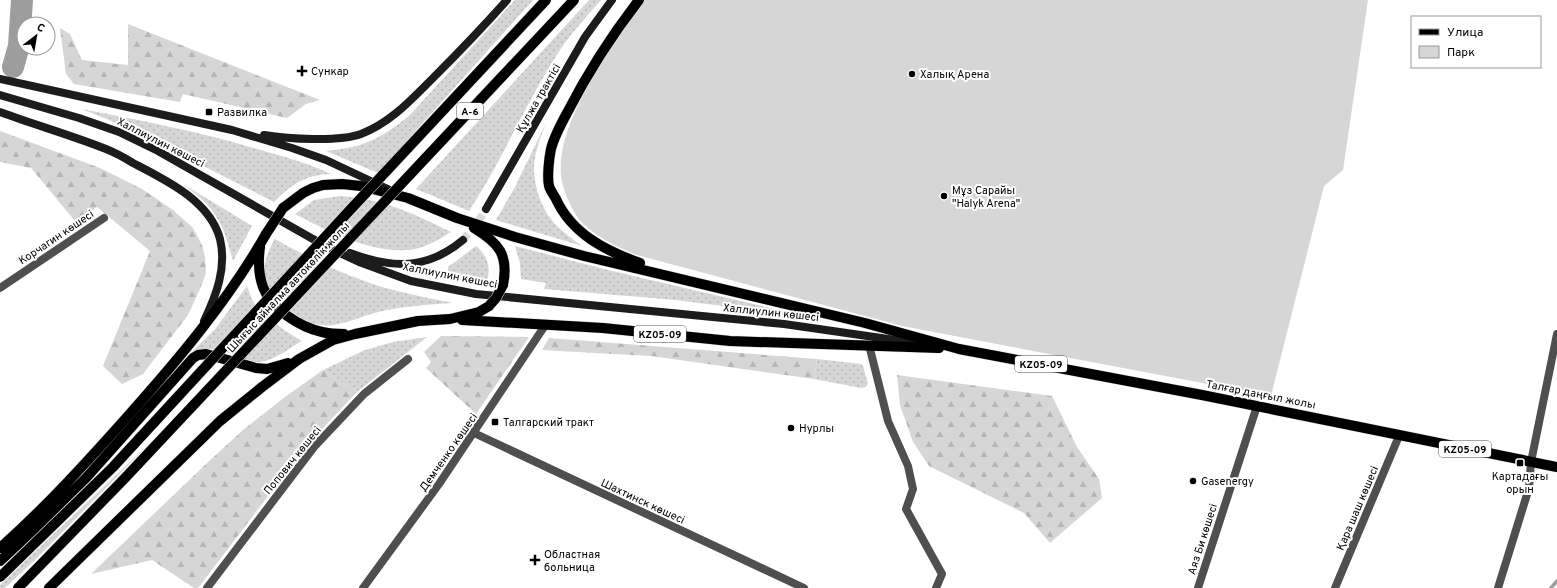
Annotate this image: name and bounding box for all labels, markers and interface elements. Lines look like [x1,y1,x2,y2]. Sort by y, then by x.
north arrow [16,16,56,56]
legend [1411,16,1541,68]
text: С [34,20,47,36]
text: Улица [1447,25,1483,41]
text: Парк [1447,45,1475,61]
street label: Құлжа трактісі [513,62,564,135]
marker: Сункар [296,65,308,77]
place label: Сункар [311,65,349,79]
place label: Халық Арена [920,68,989,82]
marker: Халық Арена [907,69,917,79]
road number: A-6 [457,103,483,119]
place label: Развилка [217,106,267,120]
marker: Развилка [204,107,214,117]
street label: Халлиулин көшесі [114,115,207,171]
place label: Мұз Сарайы "Halyk Arena" [952,184,1020,211]
marker: Мұз Сарайы "Halyk Arena" [939,191,949,201]
street label: Корчагин көшесі [16,207,97,268]
street label: Шығыс айналма автокөлік жолы [224,219,353,356]
street label: Халлиулин көшесі [401,260,498,292]
street label: Халлиулин көшесі [722,301,820,325]
road number: KZ05-09 [634,326,686,342]
road number: KZ05-09 [1015,356,1067,372]
street label: Талғар даңғыл жолы [1205,377,1317,412]
street label: Демченко көшесі [417,411,481,494]
place label: Талгарский тракт [503,416,594,430]
marker: Талгарский тракт [490,417,500,427]
place label: Нурлы [799,422,834,436]
marker: Нурлы [786,423,796,433]
street label: Попович көшесі [261,424,325,498]
road number: KZ05-09 [1439,441,1491,457]
marker: Картадағы орын [1515,458,1525,468]
street label: Қара шаш көшесі [1334,464,1382,553]
place label: Картадағы орын [1492,470,1548,497]
place label: Gasenergy [1201,475,1254,489]
street label: Шахтинск көшесі [598,476,687,528]
marker: Gasenergy [1188,476,1198,486]
street label: Аяз Би көшесі [1185,502,1221,577]
place label: Областная больница [544,548,600,575]
marker: Областная больница [529,554,541,566]

